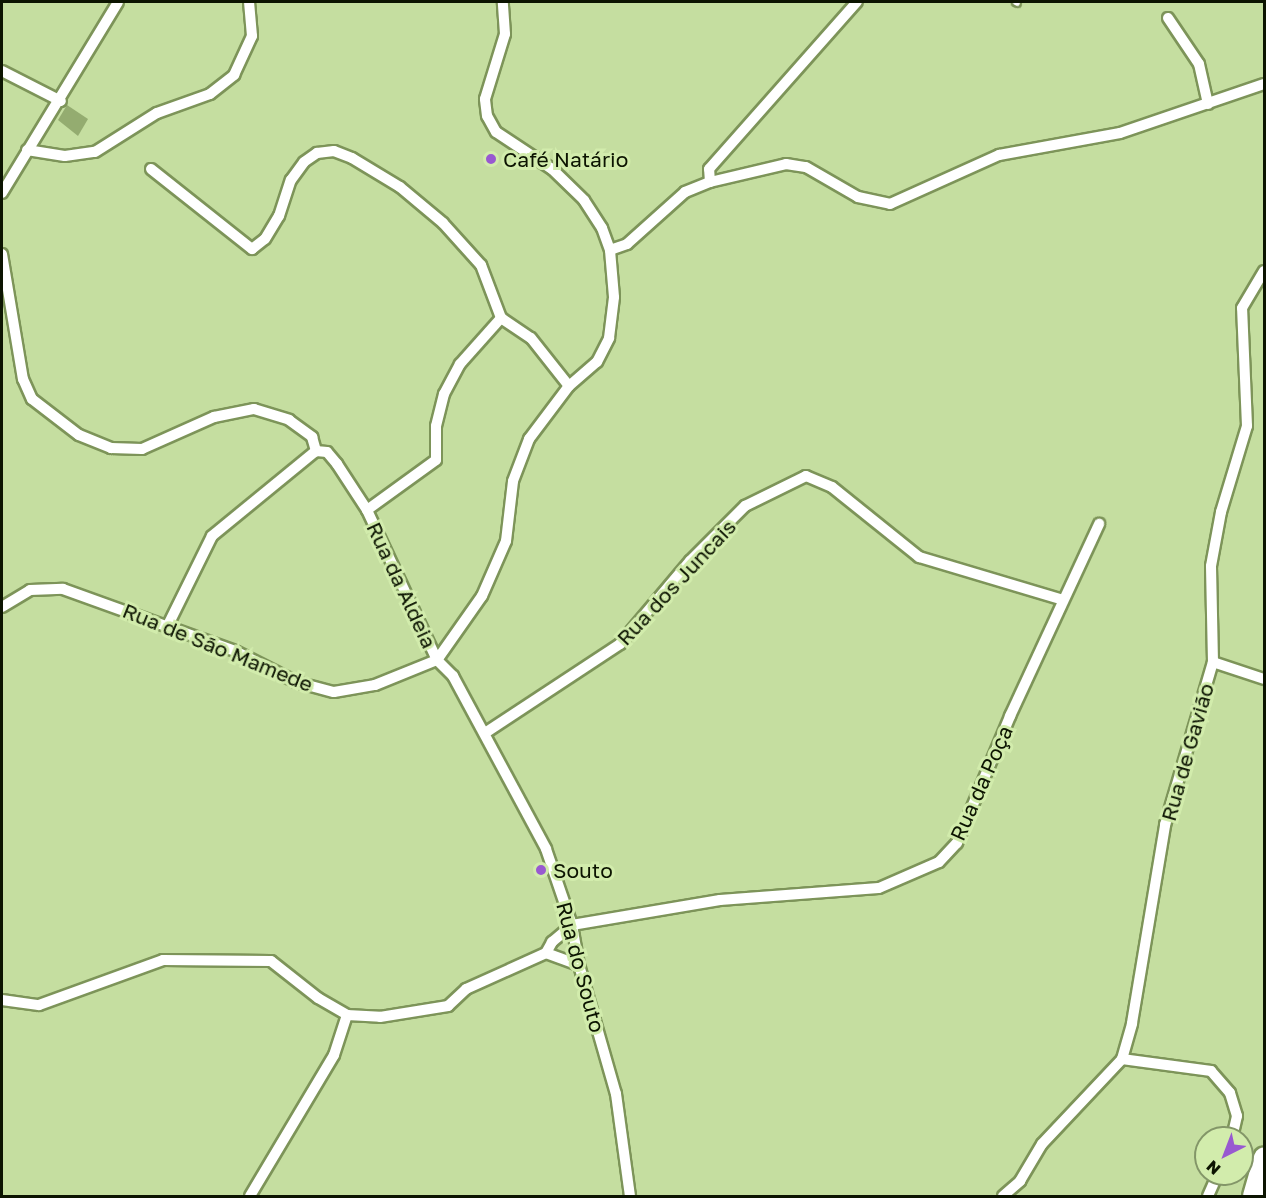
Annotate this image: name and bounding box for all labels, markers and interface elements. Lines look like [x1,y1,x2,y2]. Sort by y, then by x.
place label: Café Natário [503,146,628,172]
marker: Café Natário [484,152,498,166]
street label: Rua dos Juncais [611,514,741,650]
street label: Rua da Aldeia [362,518,442,652]
street label: Rua de São Mamede [119,597,317,697]
street label: Rua de Gavião [1155,680,1219,824]
street label: Rua da Poça [944,722,1018,844]
place label: Souto [553,857,613,883]
marker: Souto [534,863,548,877]
street label: Rua do Souto [551,899,611,1035]
north arrow [1194,1126,1254,1186]
text: N [1202,1156,1225,1179]

